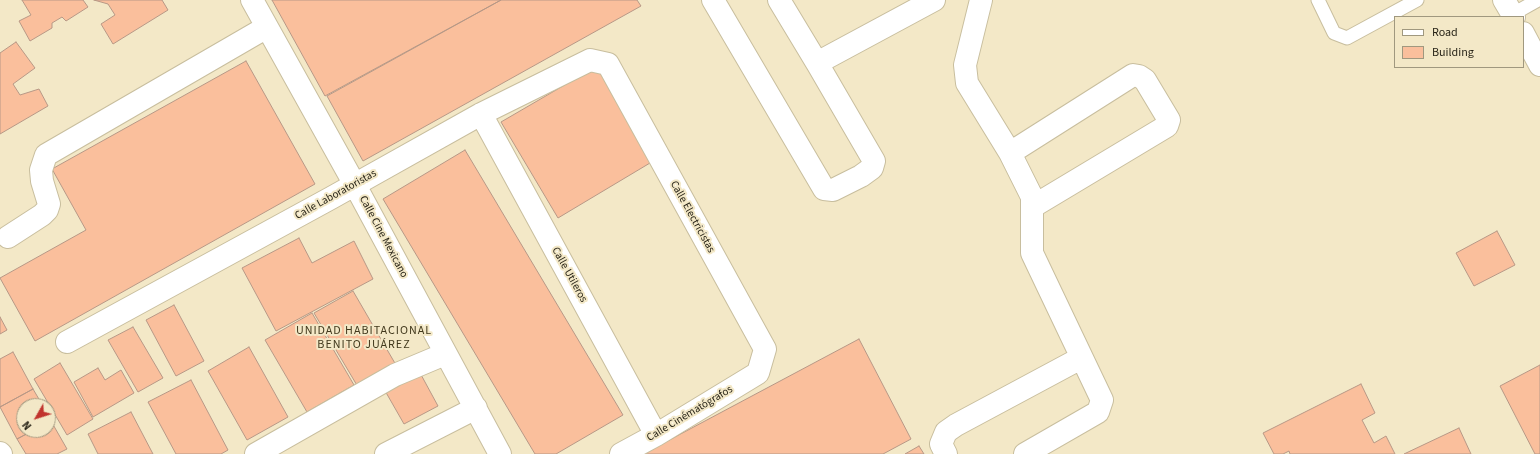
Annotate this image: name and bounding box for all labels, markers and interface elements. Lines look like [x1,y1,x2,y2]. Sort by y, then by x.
legend [1394,16,1524,68]
text: Road [1432,24,1458,41]
text: Building [1432,44,1474,61]
street label: Calle Laboratoristas [293,167,379,223]
street label: Calle Electricistas [667,179,717,255]
street label: Calle Cine Mexicano [356,194,410,280]
street label: Calle Utileros [548,245,590,305]
district label: UNIDAD HABITACIONAL BENITO JUÁREZ [296,324,432,352]
street label: Calle Cinématógrafos [645,383,735,445]
north arrow [16,398,56,438]
text: N [19,418,35,433]

